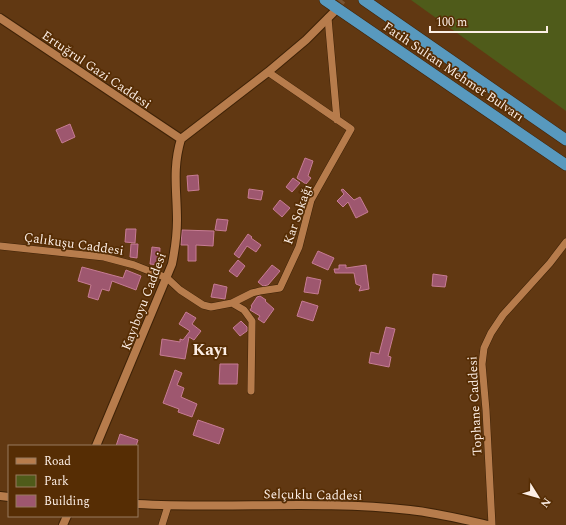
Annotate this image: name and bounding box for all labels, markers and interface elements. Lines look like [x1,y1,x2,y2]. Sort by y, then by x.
scale bar [430,8,547,34]
text: 100 m [436,13,467,32]
street label: Fatih Sultan Mehmet Bulvarı [379,17,528,127]
street label: Ertuğrul Gazi Caddesi [38,26,155,114]
street label: Kar Sokağı [278,181,318,247]
street label: Çalıkuşu Caddesi [23,227,125,261]
street label: Kayıboyu Caddesi [116,250,172,353]
district label: Kayı [192,337,228,363]
street label: Tophane Caddesi [462,356,488,456]
legend [8,445,138,517]
text: Road [44,452,71,471]
text: Park [44,472,69,491]
north arrow [518,477,558,517]
street label: Selçuklu Caddesi [264,484,362,506]
text: Building [44,492,90,511]
text: N [536,494,555,511]

